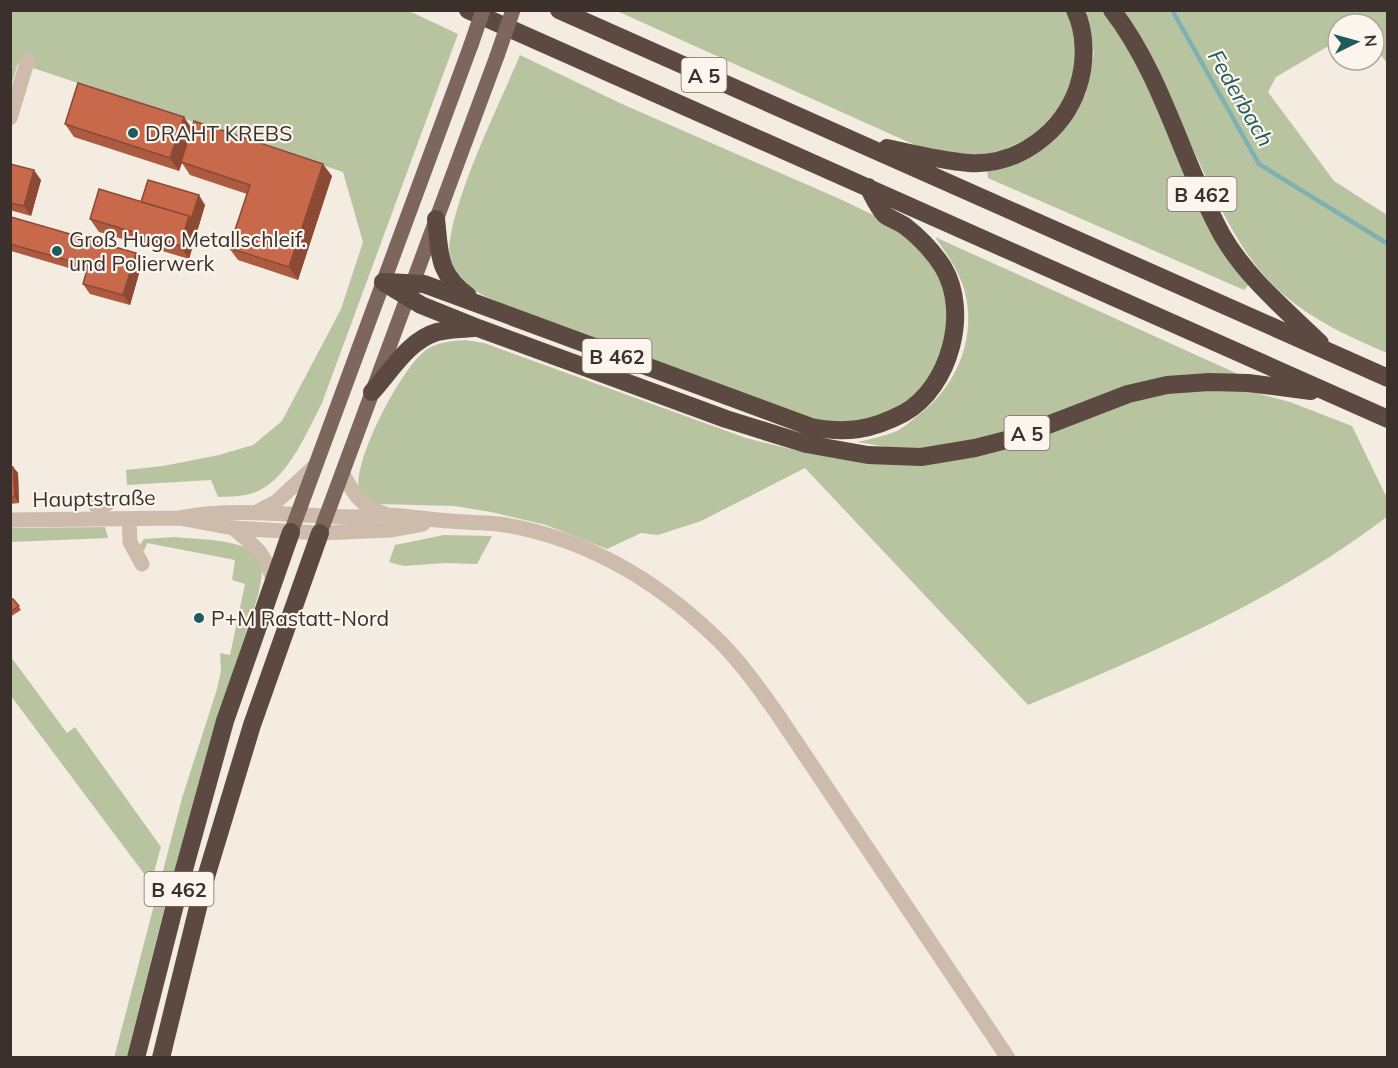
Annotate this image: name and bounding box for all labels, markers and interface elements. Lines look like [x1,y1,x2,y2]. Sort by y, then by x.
north arrow [1326,12,1386,72]
text: N [1360,34,1381,48]
water label: Federbach [1202,45,1280,151]
road number: A 5 [682,58,726,92]
place label: DRAHT KREBS [145,120,292,146]
marker: DRAHT KREBS [126,126,140,140]
road number: B 462 [1168,177,1236,211]
place label: Groß Hugo Metallschleif. und Polierwerk [69,226,306,276]
marker: Groß Hugo Metallschleif. und Polierwerk [50,244,64,258]
road number: B 462 [582,339,652,373]
road number: A 5 [1004,416,1050,450]
street label: Hauptstraße [32,484,156,512]
place label: P+M Rastatt-Nord [211,605,389,631]
marker: P+M Rastatt-Nord [192,611,206,625]
road number: B 462 [144,872,213,906]

